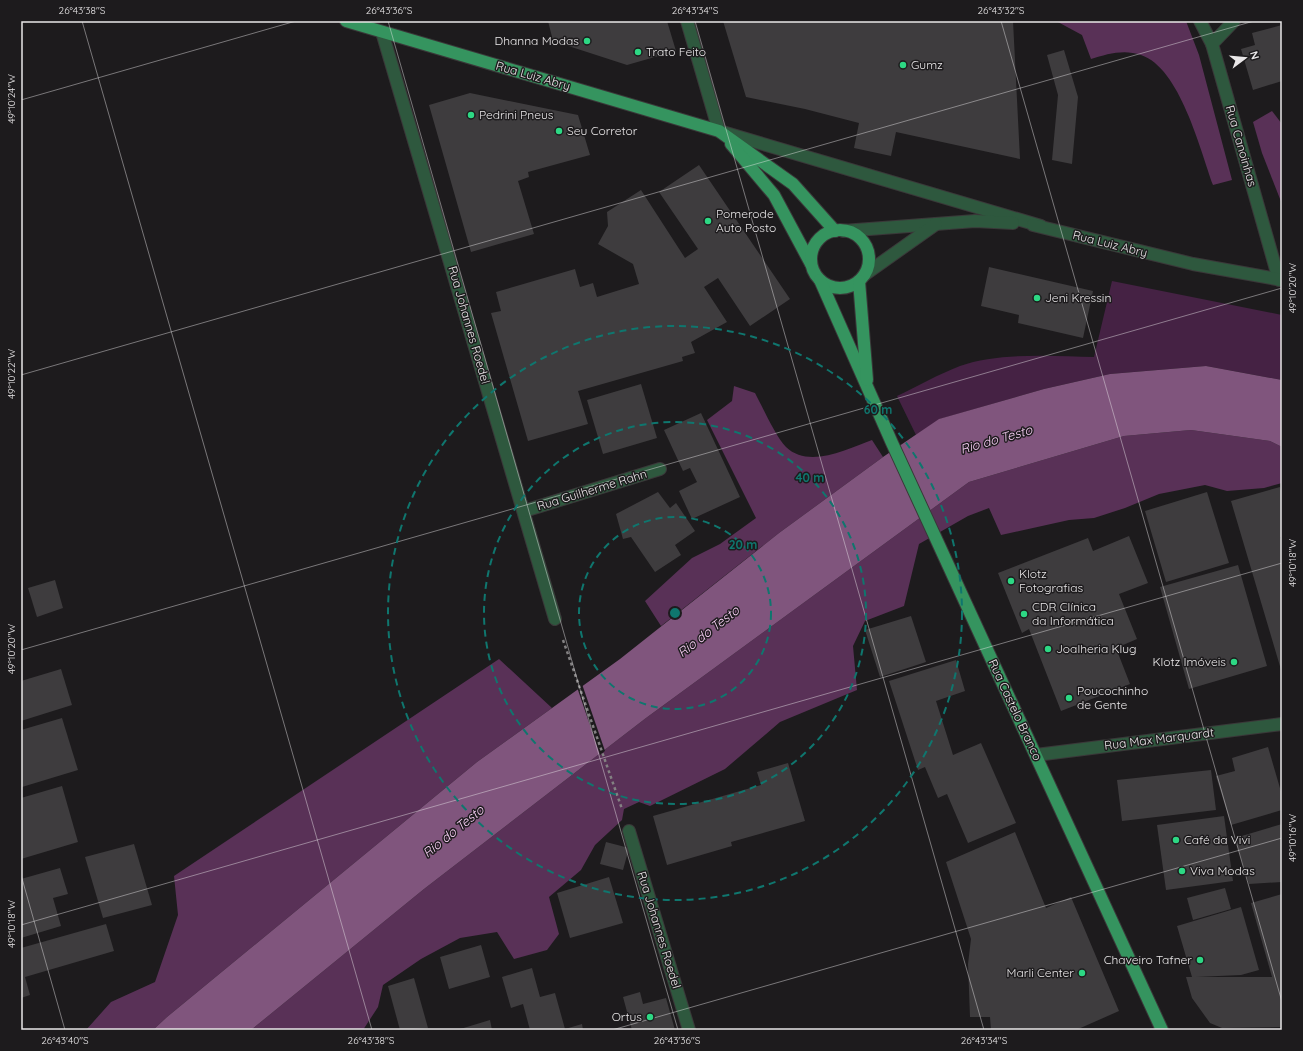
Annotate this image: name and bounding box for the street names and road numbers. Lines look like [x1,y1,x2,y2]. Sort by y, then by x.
street label: Rua Luiz Abry [494,58,572,93]
street label: Rua Canoinhas [1223,104,1260,189]
street label: Rua Luiz Abry [1071,227,1149,260]
street label: Rua Johannes Roedel [445,264,493,386]
street label: Rua Guilherme Rahn [535,466,649,513]
street label: Rua Castelo Branco [985,657,1045,763]
street label: Rua Max Marquardt [1103,724,1215,753]
street label: Rua Johannes Roedel [634,869,684,990]

